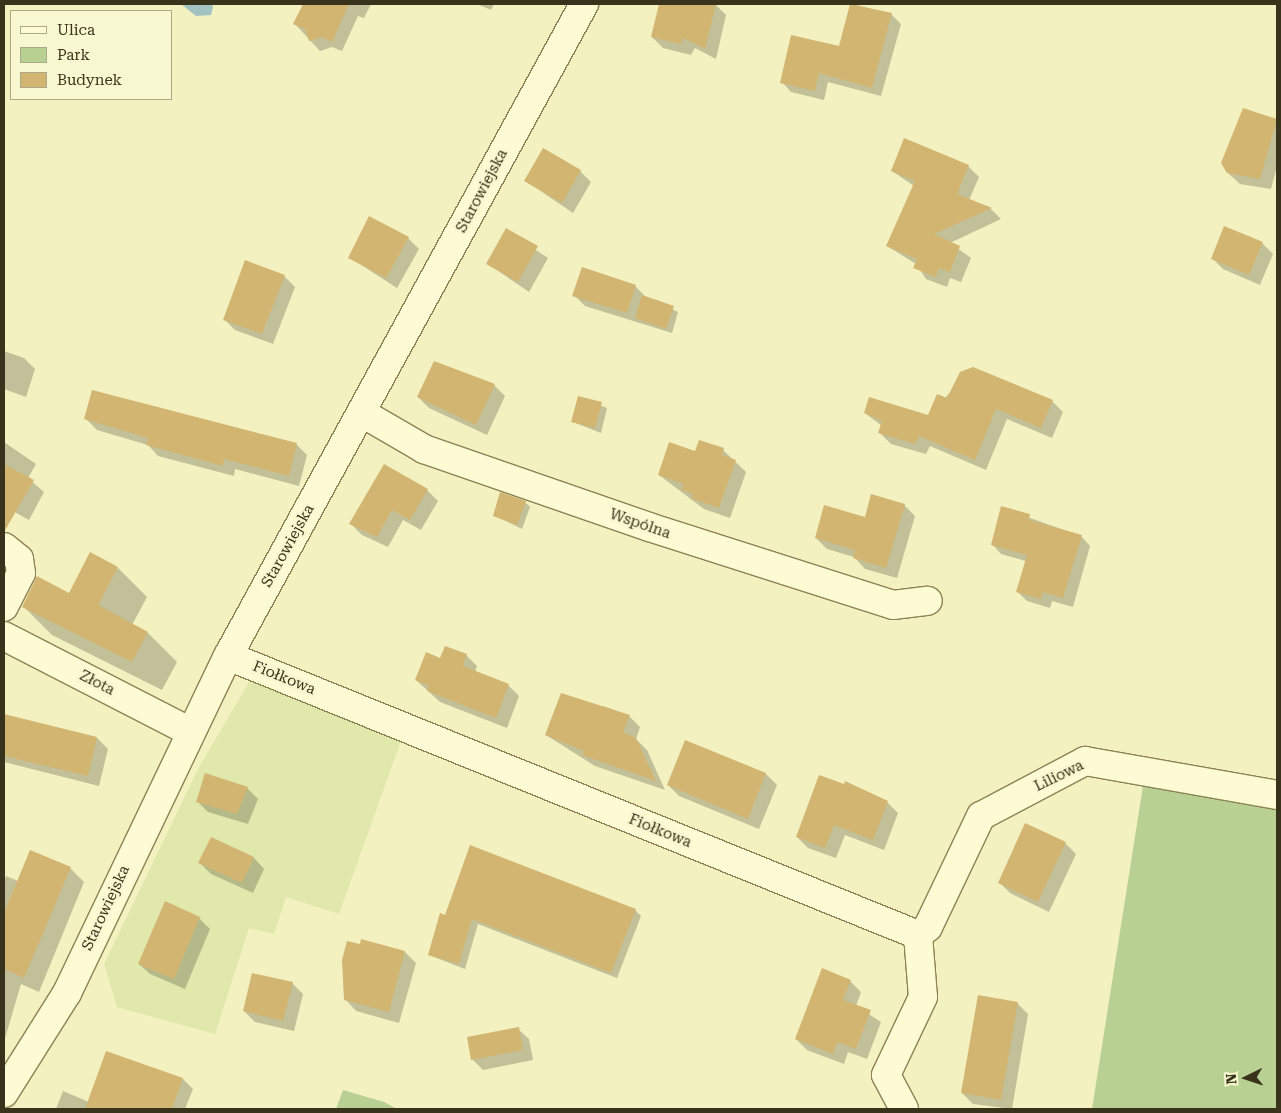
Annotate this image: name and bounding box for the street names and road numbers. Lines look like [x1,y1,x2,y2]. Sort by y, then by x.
street label: Starowiejska [452,146,512,236]
street label: Starowiejska [258,501,318,591]
street label: Wspólna [607,505,673,543]
street label: Fiołkowa [250,657,318,699]
street label: Złota [76,667,118,699]
street label: Liliowa [1031,756,1087,796]
street label: Fiołkowa [626,810,694,852]
street label: Starowiejska [78,863,134,953]

